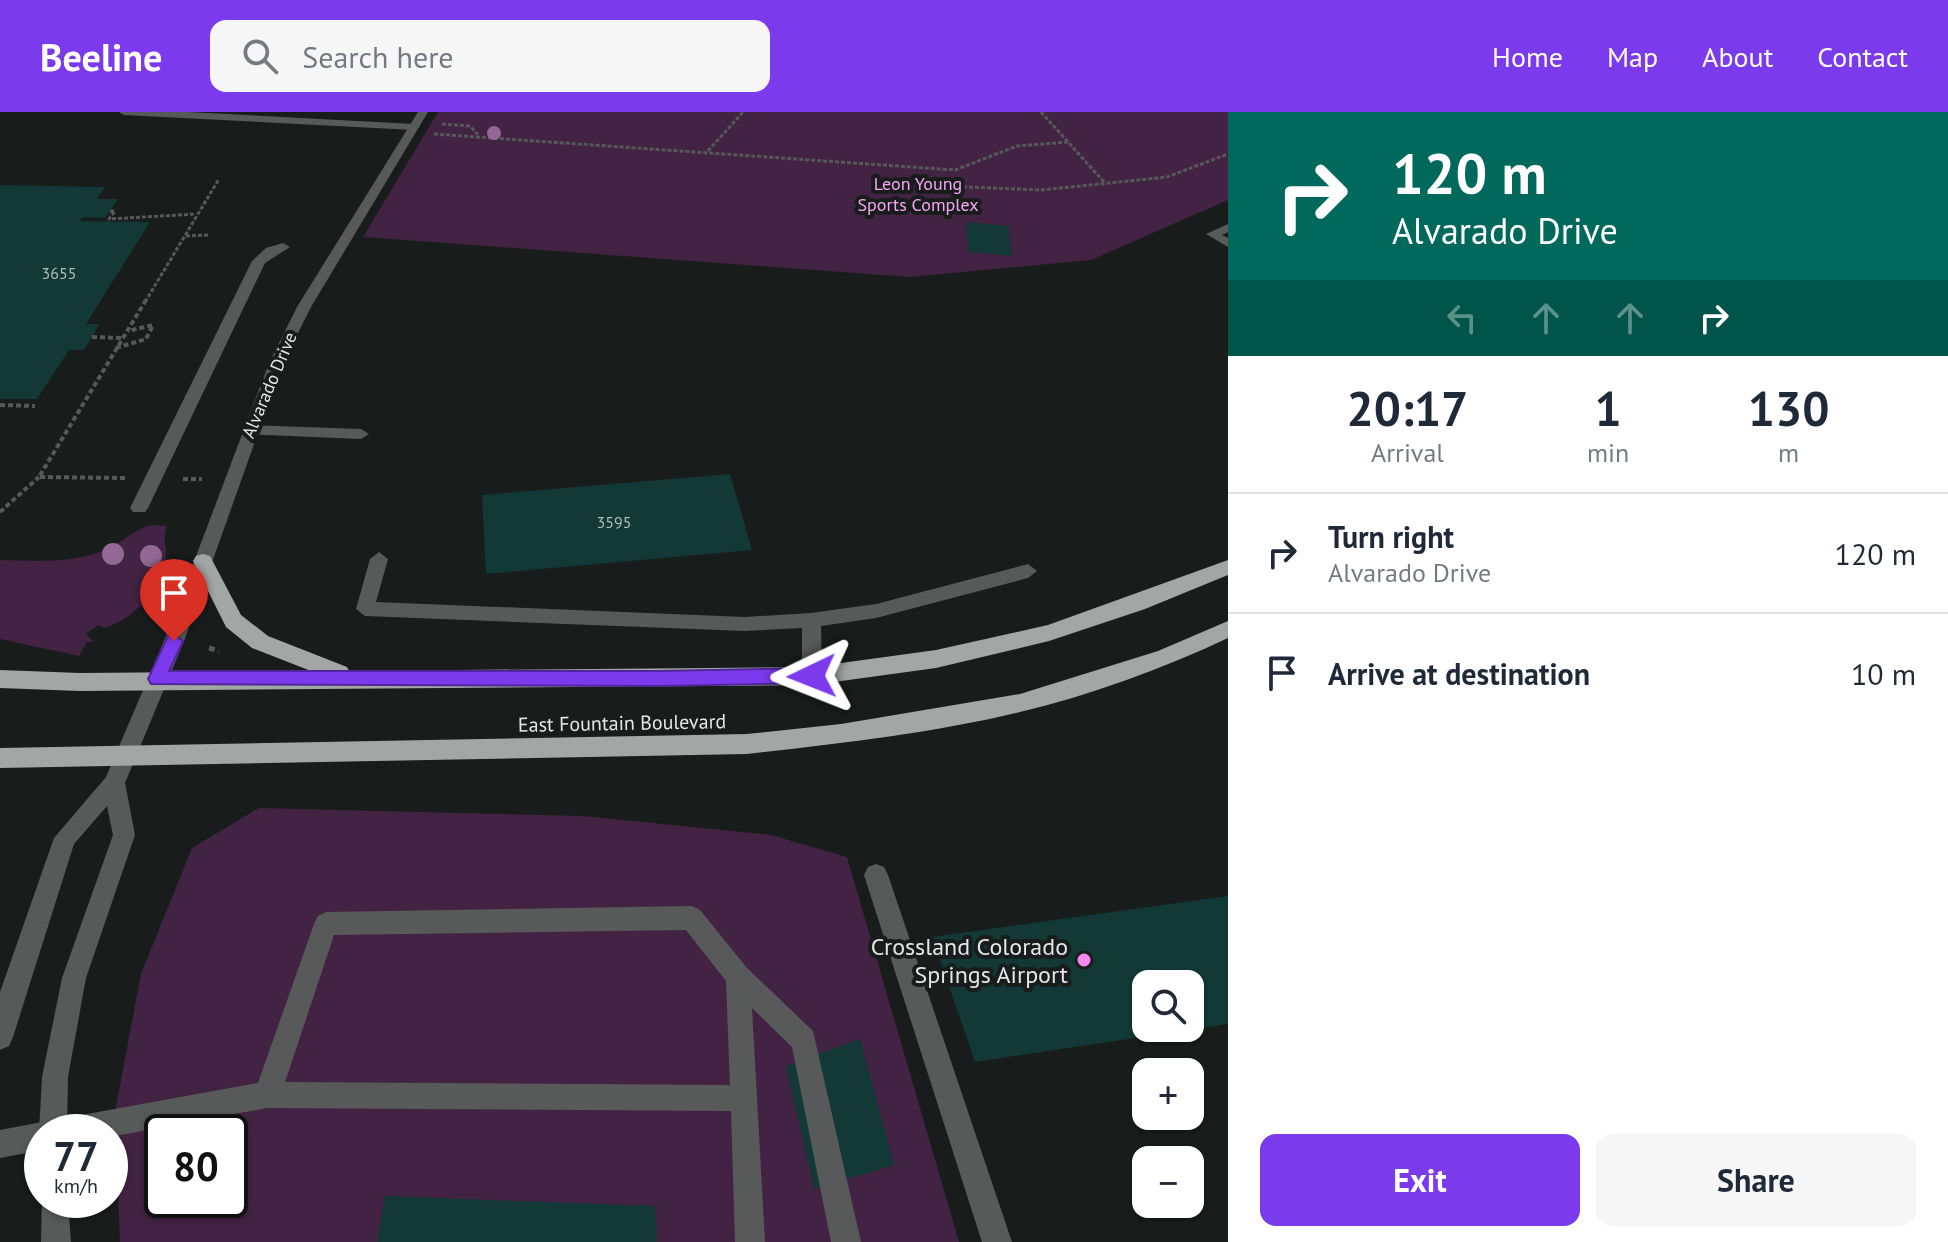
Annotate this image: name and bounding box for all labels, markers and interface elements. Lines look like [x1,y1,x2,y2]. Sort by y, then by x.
search box [210,20,770,92]
text: Beeline [40,32,162,81]
icon: search [238,34,282,78]
text: Search here [302,37,454,76]
text: Home [1492,38,1563,75]
text: Map [1607,38,1658,75]
text: About [1702,38,1773,75]
text: Contact [1817,38,1908,75]
text: 120 m [1392,137,1547,209]
icon: right [1260,144,1364,248]
park label: Leon Young Sports Complex [858,172,979,216]
text: Alvarado Drive [1392,207,1618,254]
house number: 3655 [42,263,76,283]
icon: left [1440,296,1484,340]
icon: ahead [1524,296,1568,340]
icon: ahead [1608,296,1652,340]
icon: right [1692,296,1736,340]
street label: Alvarado Drive [236,329,302,441]
text: 20:17 [1347,377,1468,439]
text: 1 [1594,377,1622,439]
text: 130 [1748,377,1829,439]
text: Arrival [1371,436,1444,469]
text: min [1587,436,1629,469]
text: m [1778,436,1799,469]
house number: 3595 [597,512,631,532]
text: Turn right [1328,517,1454,556]
icon: right [1260,531,1304,575]
text: 120 m [1835,534,1916,573]
text: Alvarado Drive [1328,556,1491,589]
pin [140,559,208,641]
icon: arrive [152,571,196,615]
position arrow [770,634,854,718]
icon: arrive [1260,651,1304,695]
text: Arrive at destination [1328,654,1590,693]
text: 10 m [1851,654,1916,693]
street label: East Fountain Boulevard [518,708,726,738]
place label: Crossland Colorado Springs Airport [871,931,1068,990]
marker: Crossland Colorado Springs Airport [1075,951,1093,969]
map controls [1132,970,1204,1218]
button: search [1132,970,1204,1042]
button: + [1132,1058,1204,1130]
speed limit sign: 80 [144,1114,248,1218]
text: 77 [53,1130,99,1182]
button: Exit [1260,1134,1580,1226]
button: Share [1596,1134,1916,1226]
button: − [1132,1146,1204,1218]
text: km/h [54,1173,98,1199]

